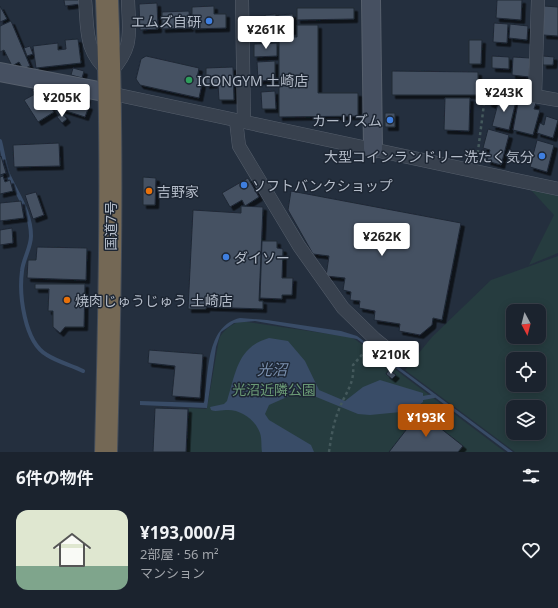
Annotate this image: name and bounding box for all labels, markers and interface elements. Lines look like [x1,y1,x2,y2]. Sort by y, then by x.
place label: エムズ自研 [131,12,201,31]
marker: エムズ自研 [204,16,214,26]
pin: ¥261K [238,16,294,50]
text: ¥261K [247,20,285,38]
place label: ICONGYM 土崎店 [197,71,308,90]
marker: ICONGYM 土崎店 [184,75,194,85]
pin: ¥243K [476,79,532,113]
text: ¥243K [485,83,523,101]
pin: ¥205K [34,84,90,118]
text: ¥205K [43,88,81,106]
place label: カーリズム [312,111,382,130]
marker: カーリズム [385,115,395,125]
place label: 大型コインランドリー洗たく気分 [324,147,534,166]
marker: 大型コインランドリー洗たく気分 [537,151,547,161]
place label: ソフトバンクショップ [252,176,393,195]
marker: ソフトバンクショップ [239,180,249,190]
place label: 吉野家 [157,182,199,201]
marker: 吉野家 [144,186,154,196]
street label: 国道7号 [101,201,120,251]
pin: ¥262K [354,223,410,257]
text: ¥262K [363,227,401,245]
place label: ダイソー [234,248,290,267]
marker: ダイソー [221,252,231,262]
place label: 焼肉じゅうじゅう 土崎店 [75,291,233,310]
marker: 焼肉じゅうじゅう 土崎店 [62,295,72,305]
north arrow [506,304,546,344]
map controls [506,304,546,440]
pin: ¥210K [363,341,419,375]
text: ¥210K [372,345,410,363]
button: locate [506,352,546,392]
water label: 光沼 [257,359,289,379]
park label: 光沼近隣公園 [232,380,316,399]
button: layers [506,400,546,440]
pin: ¥193K [398,404,454,438]
text: ¥193K [407,408,445,426]
icon: filters [520,465,542,487]
text: 6件の物件 [16,466,94,489]
text: ¥193,000/月 [140,521,237,544]
icon: home [48,526,96,574]
icon: heart [520,539,542,561]
text: 2部屋 · 56 m² [140,545,219,563]
text: マンション [140,564,205,582]

